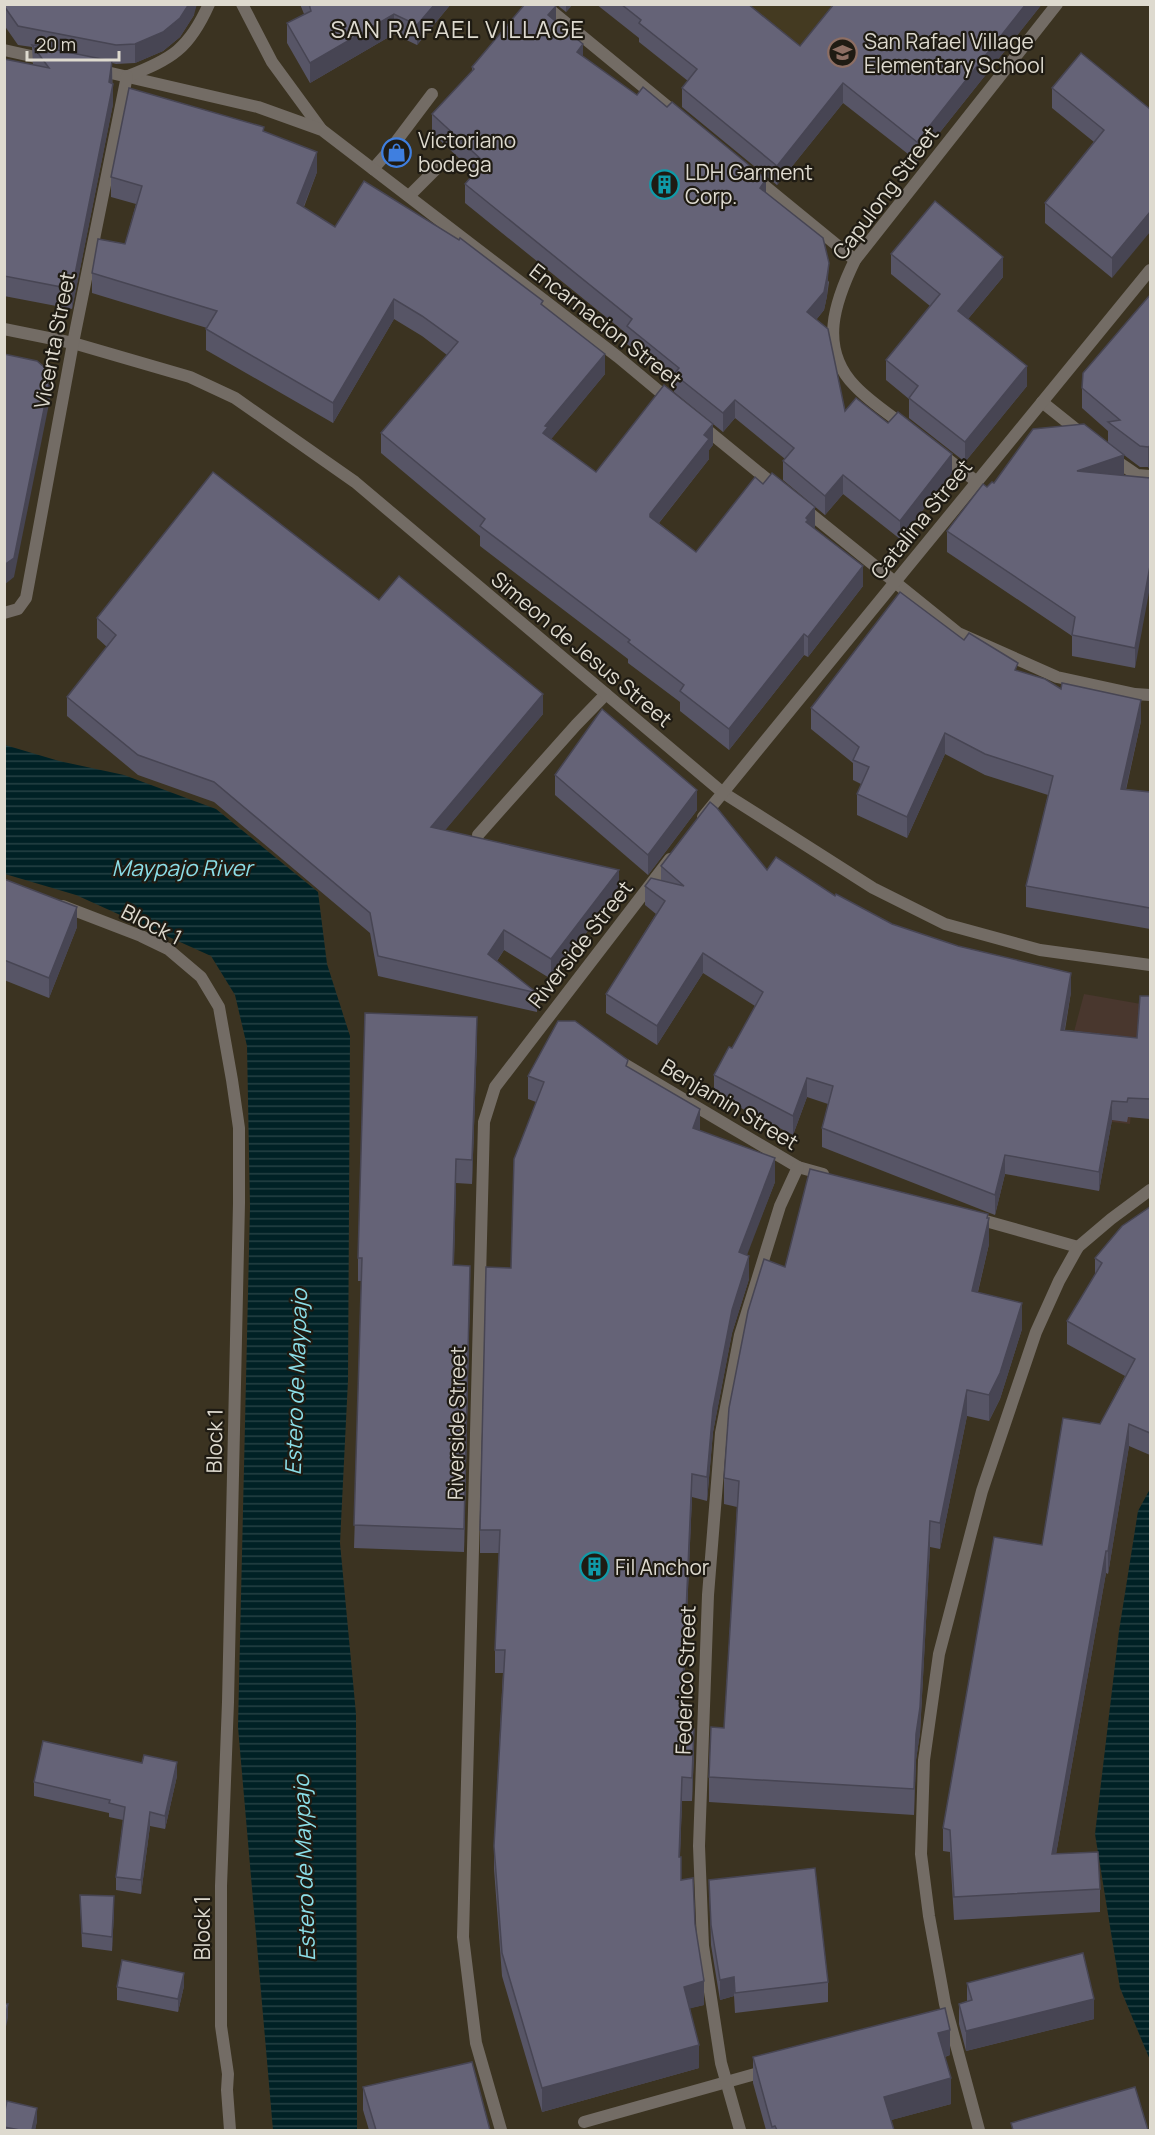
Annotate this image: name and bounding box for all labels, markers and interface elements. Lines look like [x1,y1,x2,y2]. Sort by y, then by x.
district label: SAN RAFAEL VILLAGE [330,12,586,45]
scale bar [27,24,118,62]
place label: San Rafael Village Elementary School [864,27,1045,79]
text: 20 m [36,32,76,56]
school or university icon: San Rafael Village Elementary School [827,37,859,69]
street label: Capulong Street [826,121,944,265]
place label: Victoriano bodega [418,126,516,178]
shop icon: Victoriano bodega [381,136,413,168]
place label: LDH Garment Corp. [685,158,813,210]
building icon: LDH Garment Corp. [648,168,680,200]
street label: Encarnacion Street [524,257,688,393]
street label: Vicenta Street [27,269,81,411]
street label: Catalina Street [864,453,978,585]
street label: Simeon de Jesus Street [486,565,678,733]
water label: Maypajo River [112,853,255,883]
street label: Riverside Street [521,875,639,1013]
street label: Block 1 [117,897,187,951]
street label: Benjamin Street [656,1052,804,1156]
water label: Estero de Maypajo [278,1286,314,1476]
street label: Riverside Street [441,1346,471,1500]
street label: Block 1 [199,1408,229,1474]
building icon: Fil Anchor [578,1551,610,1583]
place label: Fil Anchor [615,1553,710,1581]
street label: Federico Street [668,1605,702,1755]
water label: Estero de Maypajo [286,1772,322,1962]
street label: Block 1 [188,1896,216,1960]

